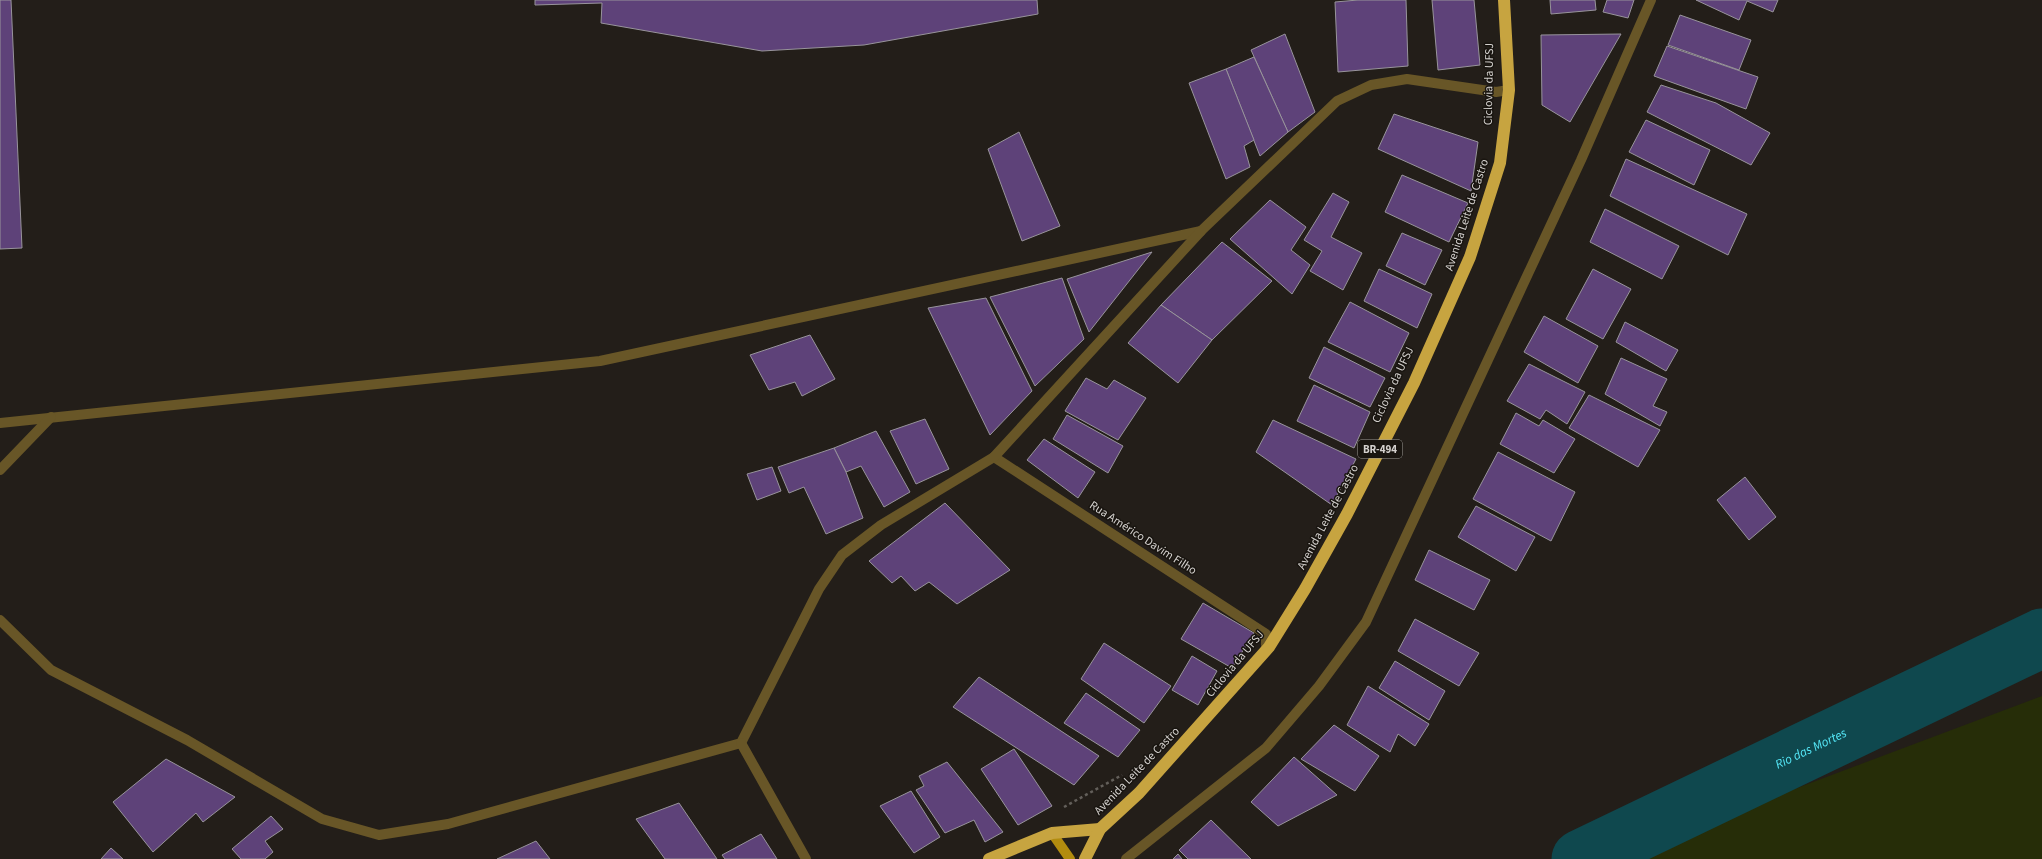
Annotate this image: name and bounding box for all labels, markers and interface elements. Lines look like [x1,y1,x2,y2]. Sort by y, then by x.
street label: Ciclovia da UFSJ [1480,43,1498,125]
street label: Avenida Leite de Castro [1441,157,1493,273]
street label: Ciclovia da UFSJ [1368,344,1418,426]
road number: BR-494 [1358,440,1402,458]
street label: Avenida Leite de Castro [1293,461,1363,573]
street label: Rua Américo Davim Filho [1086,497,1200,579]
street label: Ciclovia da UFSJ [1202,627,1268,701]
street label: Avenida Leite de Castro [1090,723,1184,819]
water label: Rio das Mortes [1772,724,1850,774]

